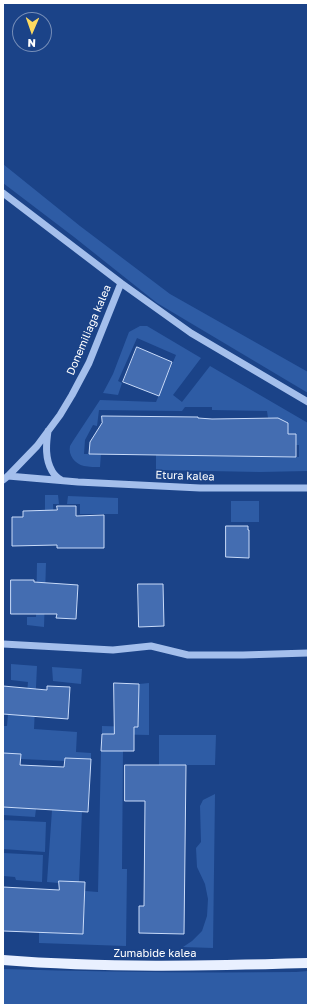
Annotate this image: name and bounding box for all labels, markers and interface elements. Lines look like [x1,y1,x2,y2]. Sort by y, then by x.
north arrow [12,12,52,52]
text: N [27,37,36,50]
street label: Donemiliaga kalea [64,283,114,377]
street label: Etura kalea [155,468,215,484]
street label: Zumabide kalea [114,947,196,961]

